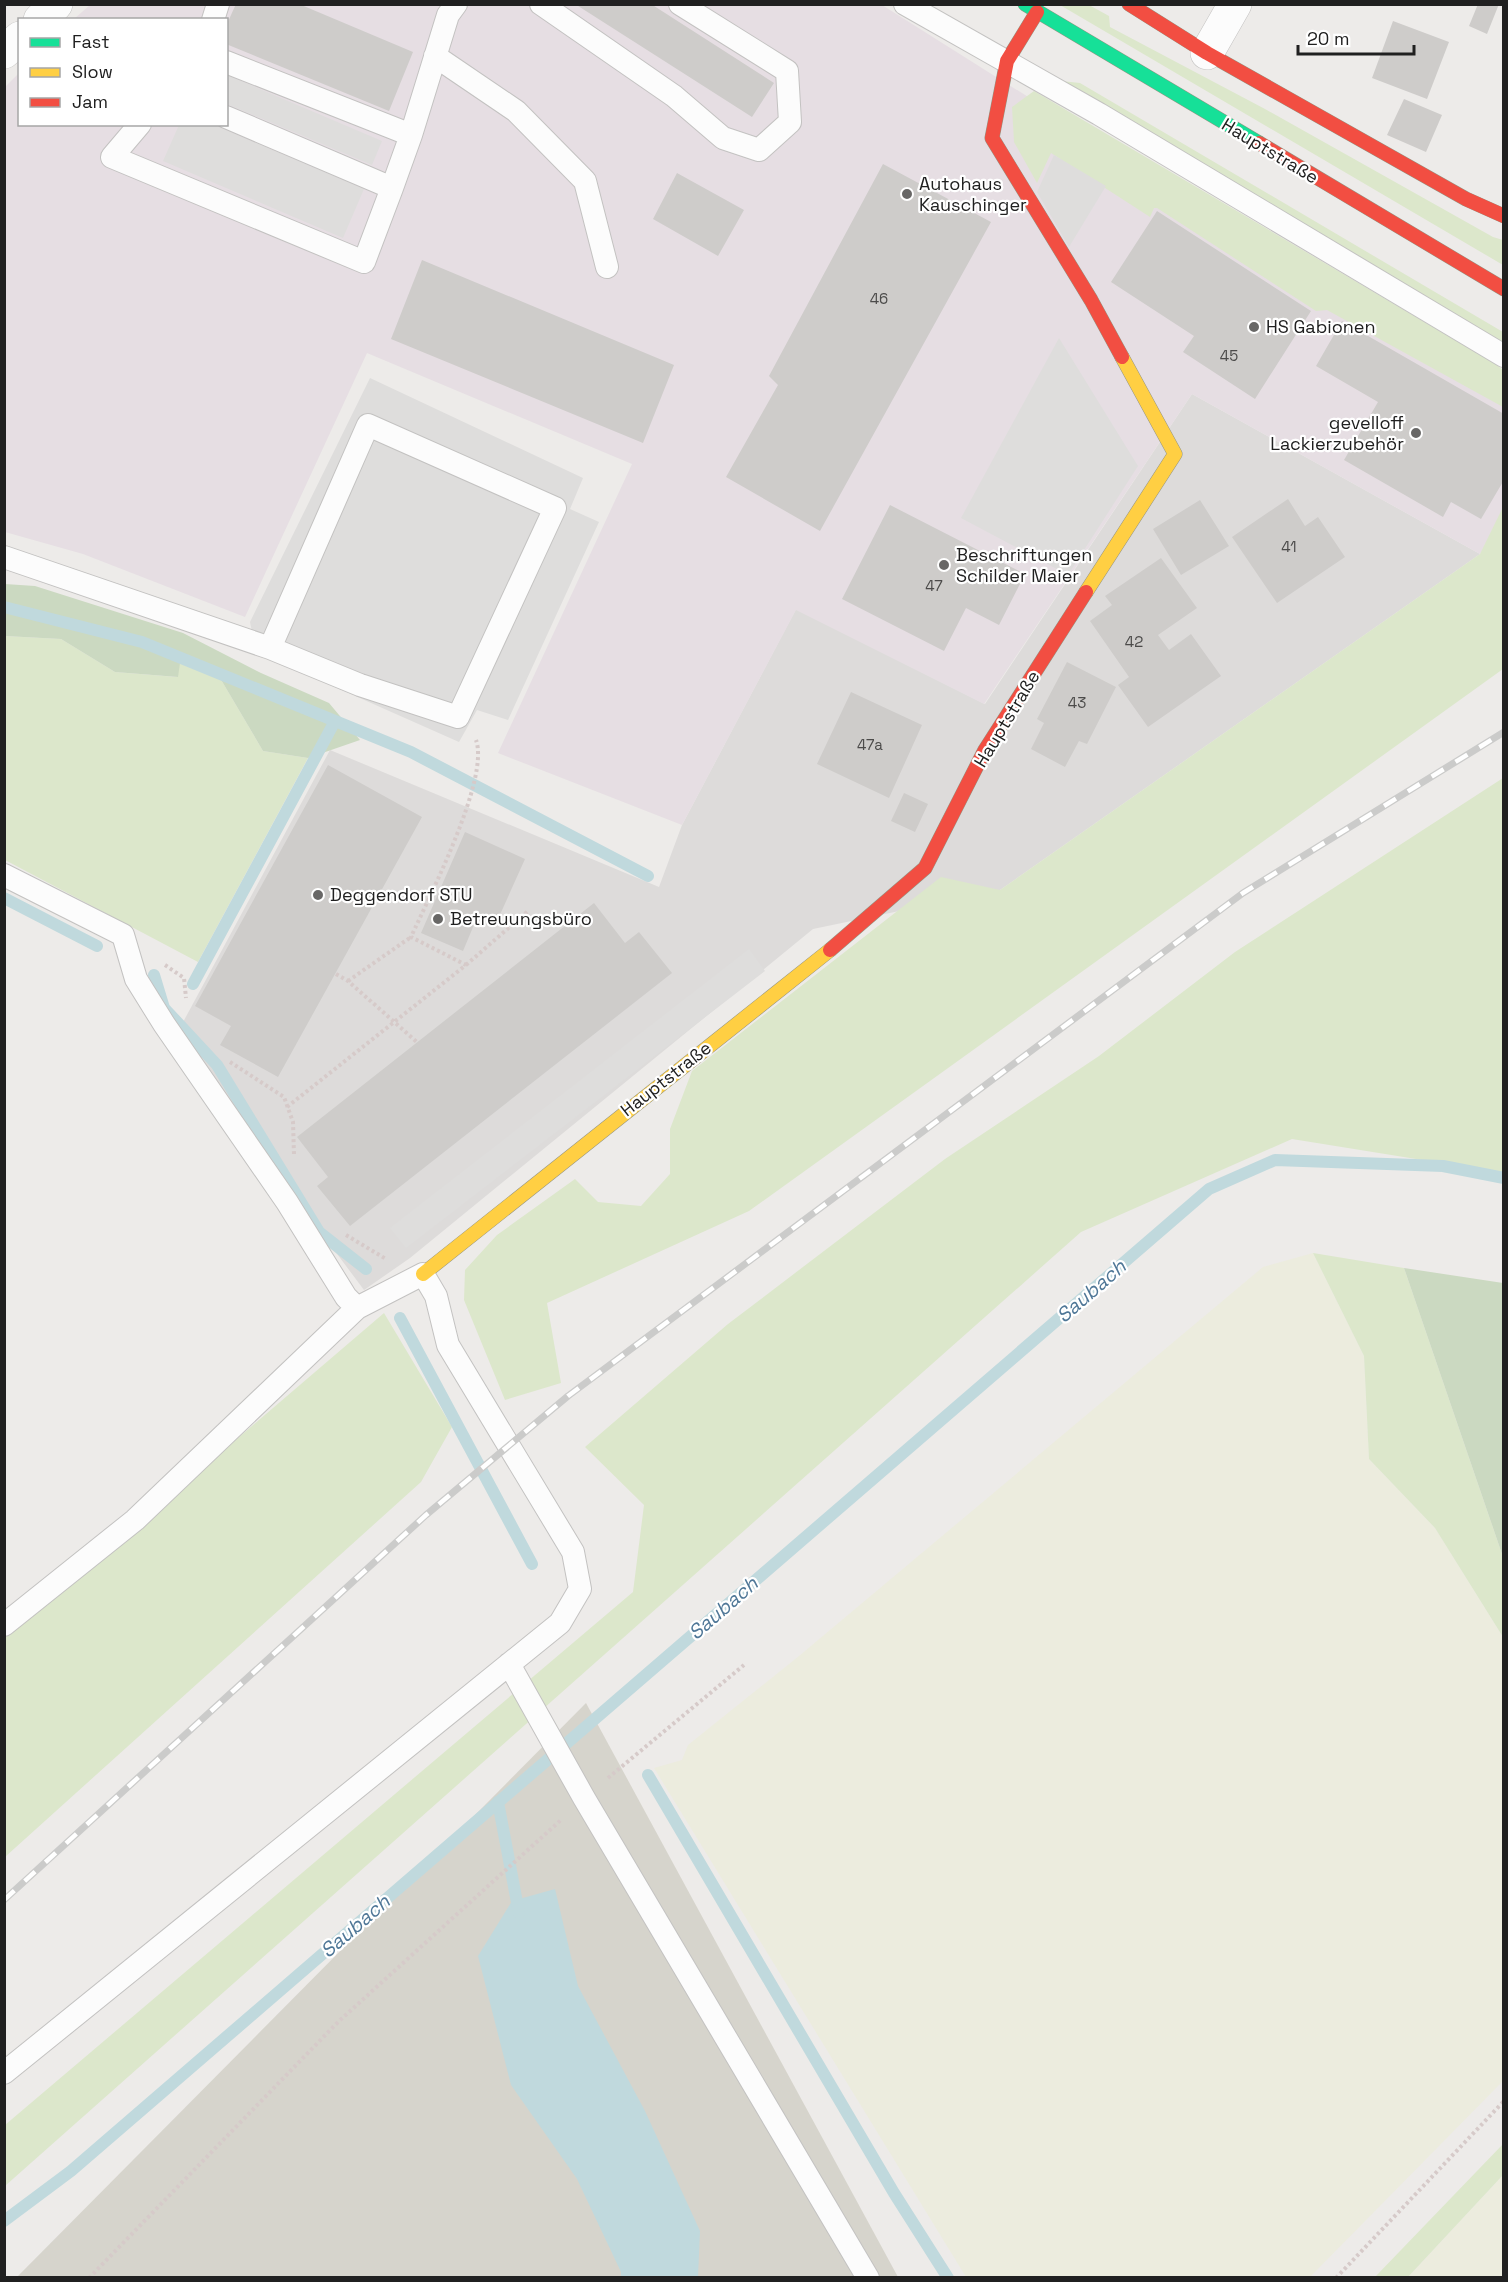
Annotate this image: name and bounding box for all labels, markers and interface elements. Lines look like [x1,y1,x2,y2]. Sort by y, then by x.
legend [18,18,228,126]
scale bar [1298,18,1414,56]
text: 20 m [1307,27,1350,50]
text: Fast [72,30,109,53]
text: Slow [72,60,113,83]
text: Jam [72,90,108,113]
street label: Hauptstraße [1218,113,1323,188]
place label: Autohaus Kauschinger [919,172,1027,216]
marker: Autohaus Kauschinger [900,187,914,201]
house number: 46 [870,289,888,308]
place label: HS Gabionen [1266,315,1376,338]
marker: HS Gabionen [1247,320,1261,334]
house number: 45 [1220,346,1238,365]
place label: gevelloff Lackierzubehör [1270,411,1404,455]
marker: gevelloff Lackierzubehör [1409,426,1423,440]
house number: 41 [1281,537,1297,556]
place label: Beschriftungen Schilder Maier [956,543,1092,587]
marker: Beschriftungen Schilder Maier [937,558,951,572]
house number: 47 [925,576,943,595]
house number: 42 [1125,632,1143,651]
street label: Hauptstraße [969,666,1044,771]
house number: 43 [1068,693,1086,712]
house number: 47a [857,735,883,754]
place label: Deggendorf STU [330,883,473,906]
marker: Deggendorf STU [311,888,325,902]
place label: Betreuungsbüro [450,907,592,930]
marker: Betreuungsbüro [431,912,445,926]
street label: Hauptstraße [616,1036,716,1121]
water label: Saubach [1051,1253,1132,1328]
water label: Saubach [683,1570,764,1645]
water label: Saubach [315,1888,396,1963]

